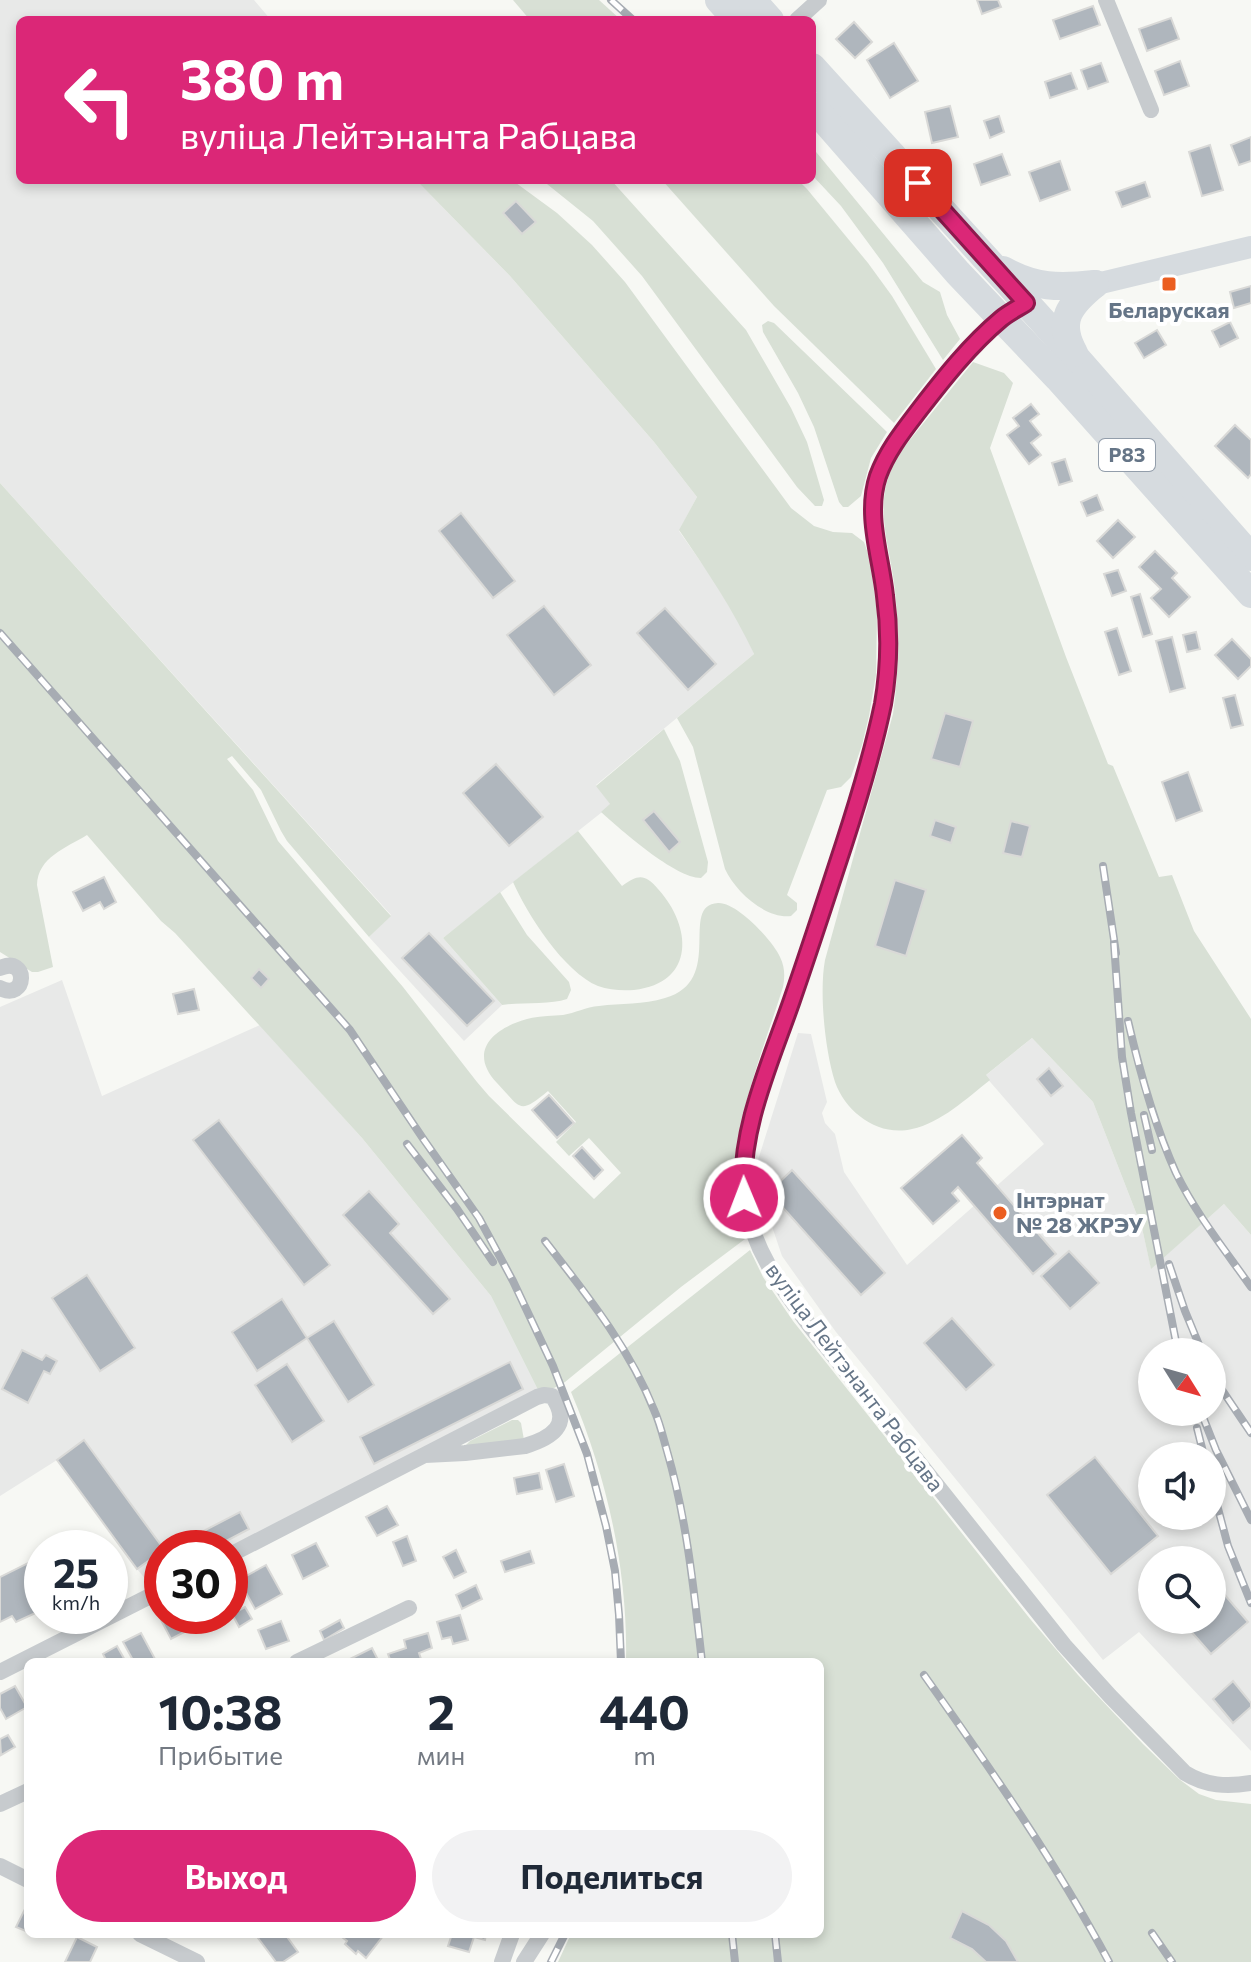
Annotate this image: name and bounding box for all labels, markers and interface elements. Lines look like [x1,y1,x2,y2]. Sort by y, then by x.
text: 380 m [180,43,344,112]
icon: left [48,48,152,152]
text: вуліца Лейтэнанта Рабцава [180,112,637,156]
pin [884,149,952,217]
icon: arrive [896,161,940,205]
marker: Беларуская [1160,275,1178,293]
place label: Беларуская [1108,296,1230,323]
road number: Р83 [1099,439,1155,471]
position arrow [702,1156,786,1240]
place label: Інтэрнат № 28 ЖРЭУ [1016,1186,1144,1238]
marker: Інтэрнат № 28 ЖРЭУ [991,1204,1009,1222]
street label: вуліца Лейтэнанта Рабцава [761,1257,950,1496]
north arrow [1138,1338,1226,1426]
map controls [1138,1338,1226,1634]
button: sound [1138,1442,1226,1530]
speed limit sign: 30 [144,1530,248,1634]
button: search [1138,1546,1226,1634]
text: 25 [53,1547,99,1596]
text: km/h [52,1590,100,1614]
text: 10:38 [158,1681,282,1740]
text: 2 [427,1681,455,1740]
text: 440 [599,1681,690,1740]
text: Прибытие [158,1739,283,1770]
text: мин [417,1739,465,1770]
text: m [633,1739,656,1770]
button: Выход [56,1830,416,1922]
button: Поделиться [432,1830,792,1922]

